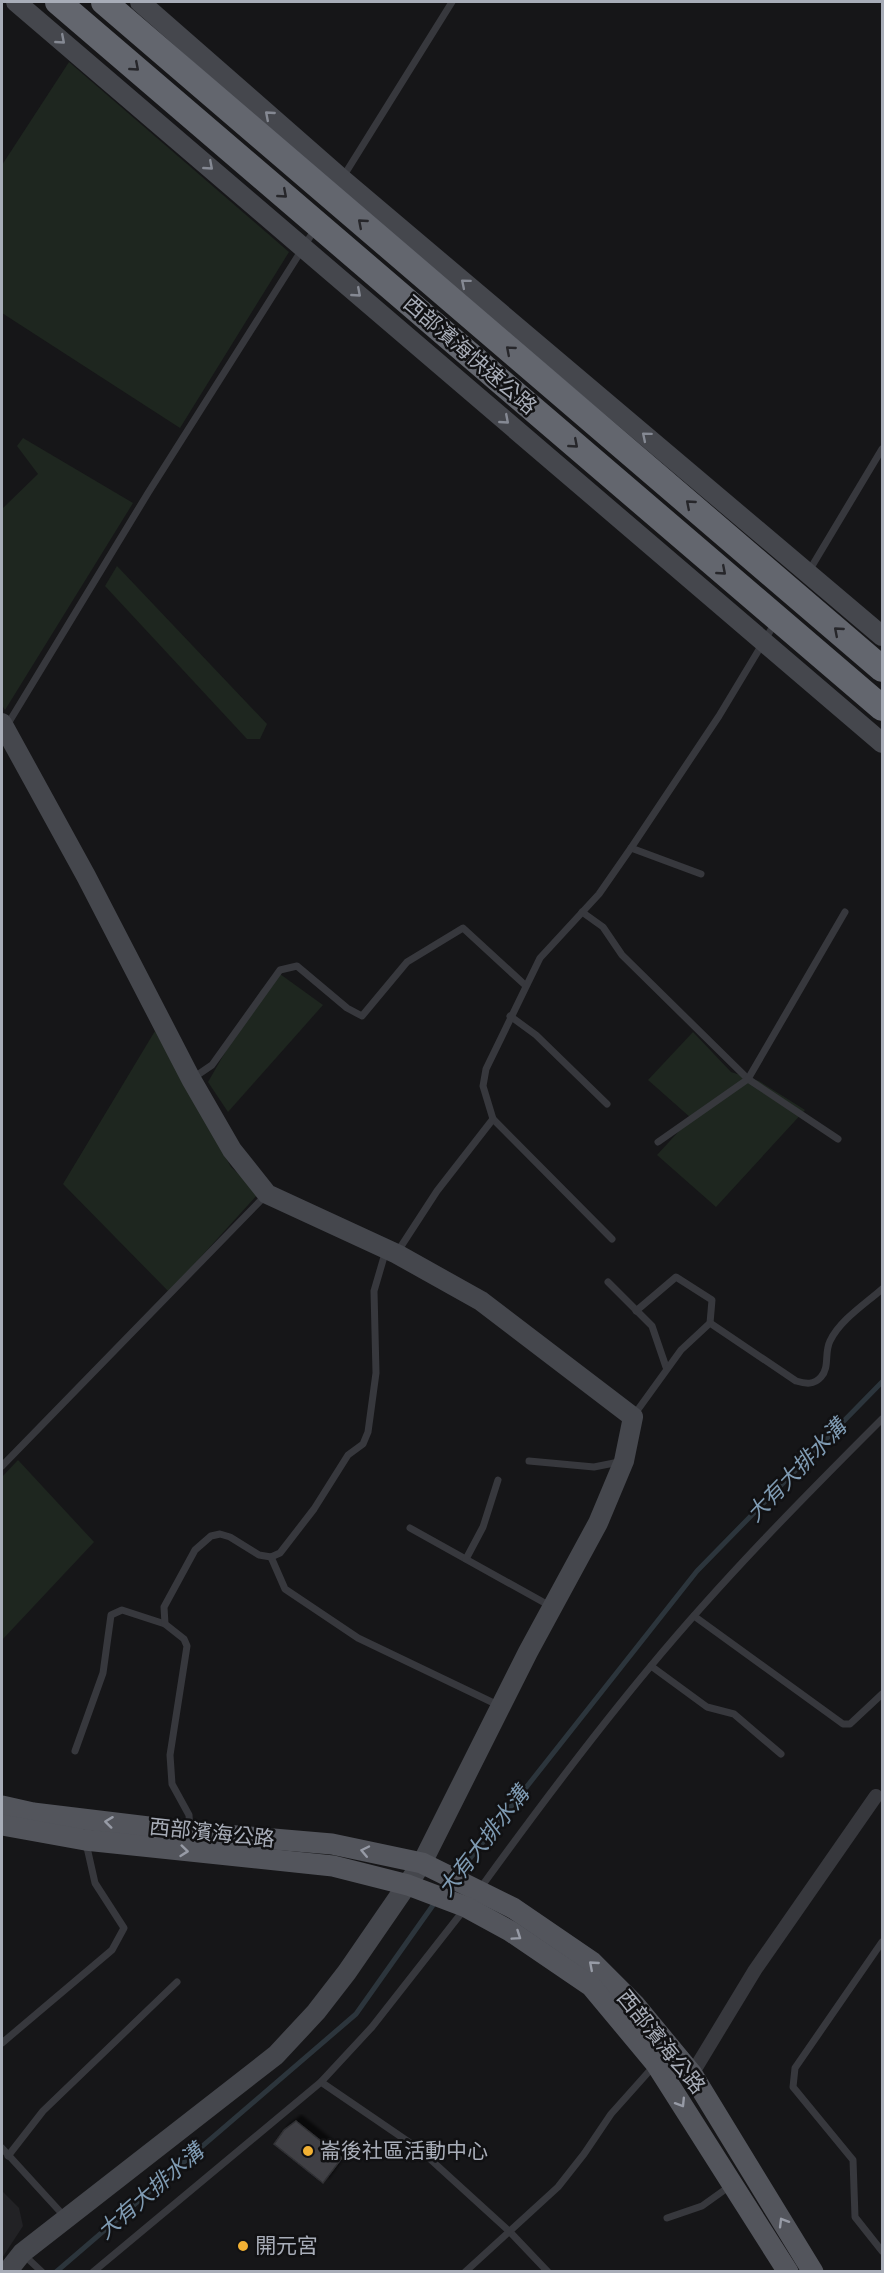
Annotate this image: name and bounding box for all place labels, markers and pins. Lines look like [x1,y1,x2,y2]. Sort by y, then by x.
place label: 崙後社區活動中心 [320,2139,488,2163]
marker: 崙後社區活動中心 [301,2144,315,2158]
place label: 開元宮 [255,2234,318,2258]
marker: 開元宮 [236,2239,250,2253]

